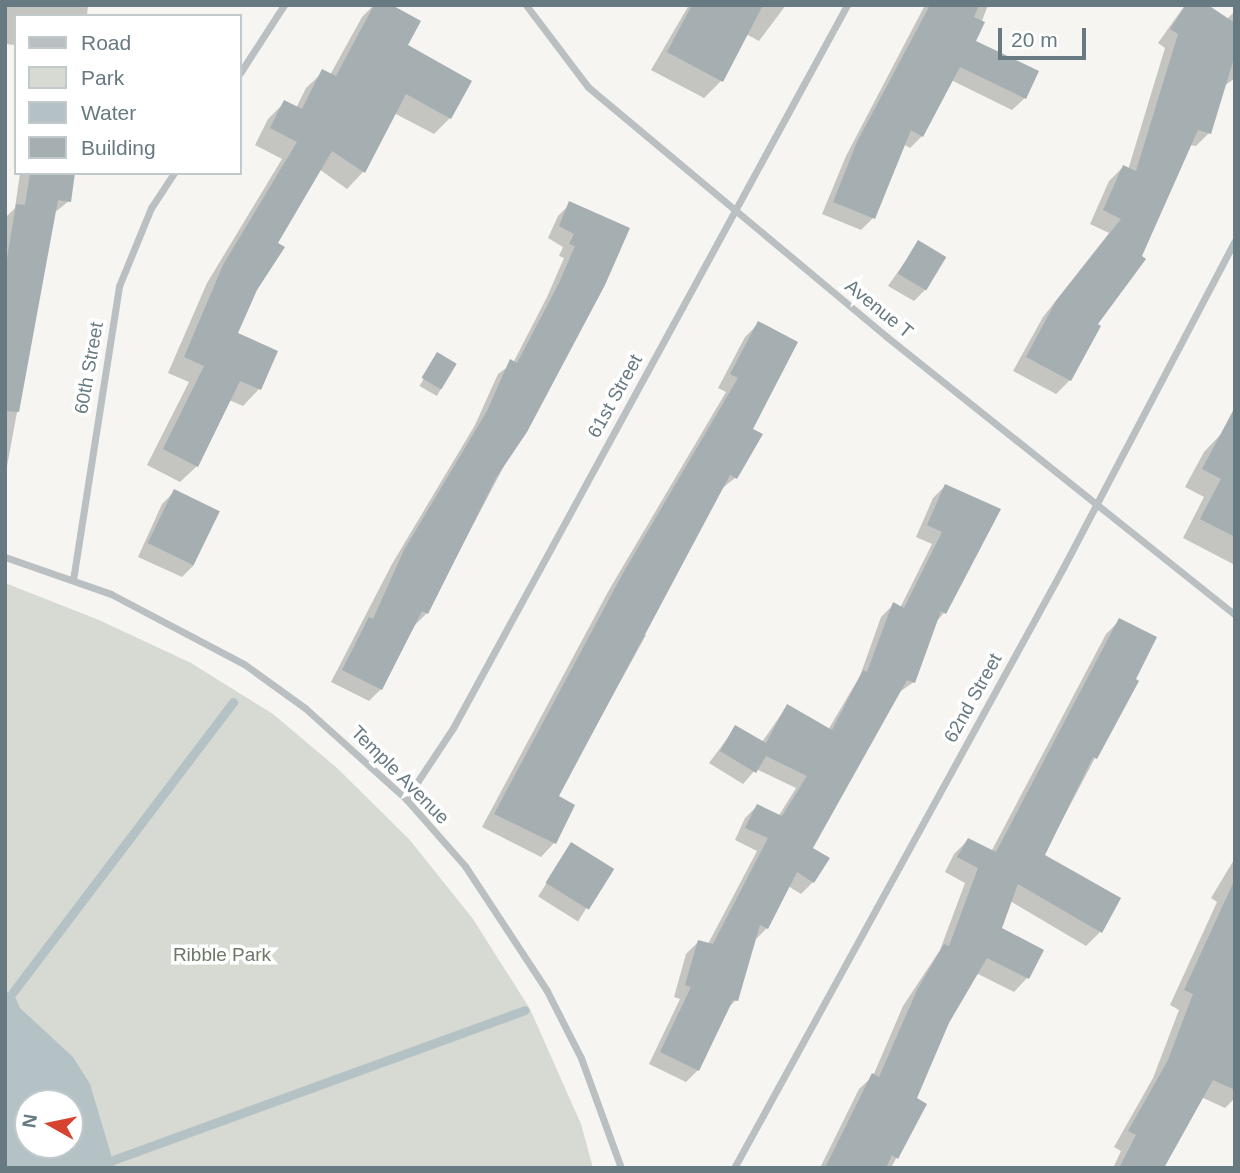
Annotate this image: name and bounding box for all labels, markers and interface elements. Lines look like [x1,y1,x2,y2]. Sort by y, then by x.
legend [14,14,242,175]
scale bar [1002,14,1090,58]
text: 20 m [1011,28,1058,51]
text: Road [81,31,131,54]
text: Park [81,66,124,89]
text: Water [81,101,136,124]
text: Building [81,136,156,159]
street label: Avenue T [840,275,918,343]
street label: 60th Street [70,320,108,416]
street label: 61st Street [583,350,647,442]
street label: 62nd Street [939,650,1007,746]
street label: Temple Avenue [346,721,454,829]
park label: Ribble Park [173,944,271,966]
north arrow [14,1089,84,1159]
text: N [18,1113,41,1129]

